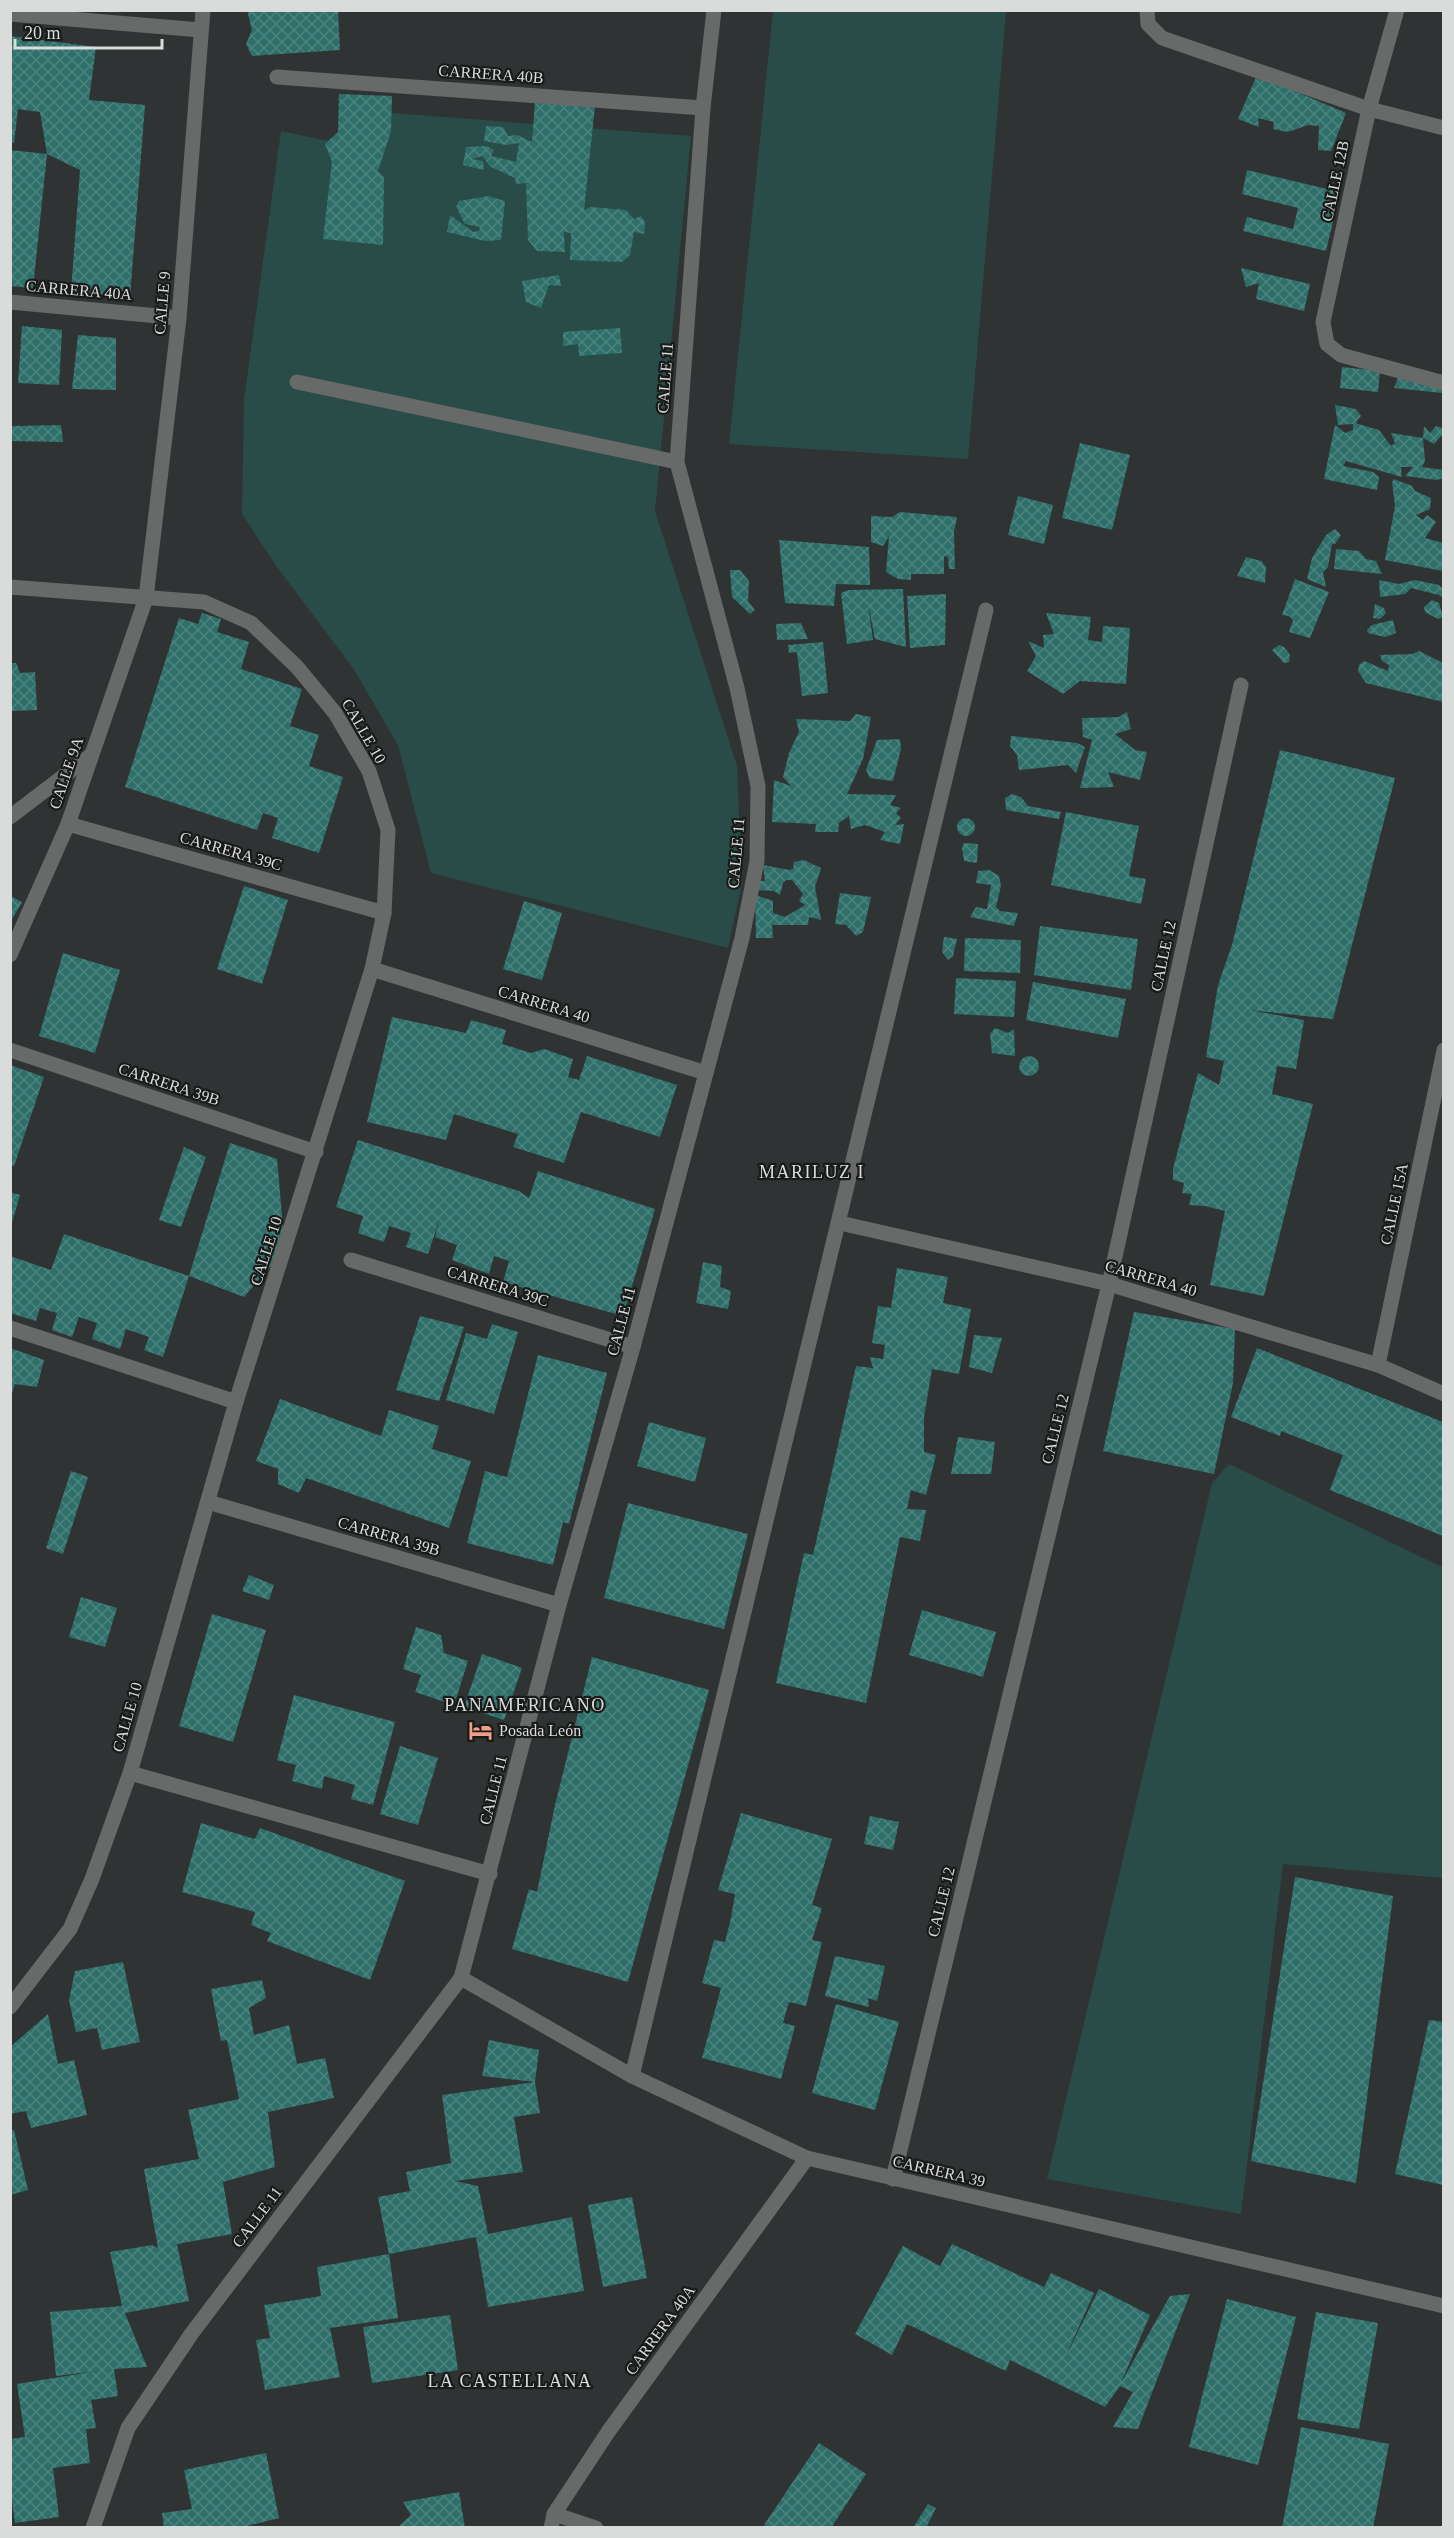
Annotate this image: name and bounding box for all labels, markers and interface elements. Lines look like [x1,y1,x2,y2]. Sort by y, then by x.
scale bar [15,12,162,50]
text: 20 m [24,23,61,43]
street label: CARRERA 40B [438,62,544,86]
street label: CALLE 12B [1318,139,1352,223]
street label: CALLE 9 [151,271,173,335]
street label: CARRERA 40A [25,277,133,303]
street label: CALLE 11 [654,342,676,414]
street label: CALLE 10 [339,696,389,766]
street label: CALLE 9A [46,734,86,811]
street label: CALLE 11 [724,817,748,889]
street label: CARRERA 39C [178,828,284,874]
street label: CALLE 12 [1147,919,1179,993]
street label: CARRERA 40 [496,982,592,1026]
street label: CARRERA 39B [116,1060,222,1108]
street label: CALLE 15A [1377,1161,1411,1246]
district label: MARILUZ I [759,1162,865,1182]
street label: CALLE 10 [247,1214,285,1288]
street label: CARRERA 40 [1103,1257,1199,1299]
street label: CARRERA 39C [445,1262,551,1310]
street label: CALLE 11 [604,1285,638,1357]
street label: CALLE 12 [1038,1392,1072,1466]
street label: CARRERA 39B [336,1513,442,1559]
street label: CALLE 10 [109,1680,145,1754]
district label: PANAMERICANO [444,1695,606,1715]
hotel icon: Posada León [468,1717,494,1743]
place label: Posada León [499,1722,581,1739]
street label: CALLE 11 [476,1754,510,1826]
street label: CALLE 12 [924,1865,958,1939]
street label: CARRERA 39 [891,2152,987,2190]
street label: CALLE 11 [229,2184,285,2250]
street label: CARRERA 40A [622,2282,698,2378]
district label: LA CASTELLANA [428,2371,593,2391]

